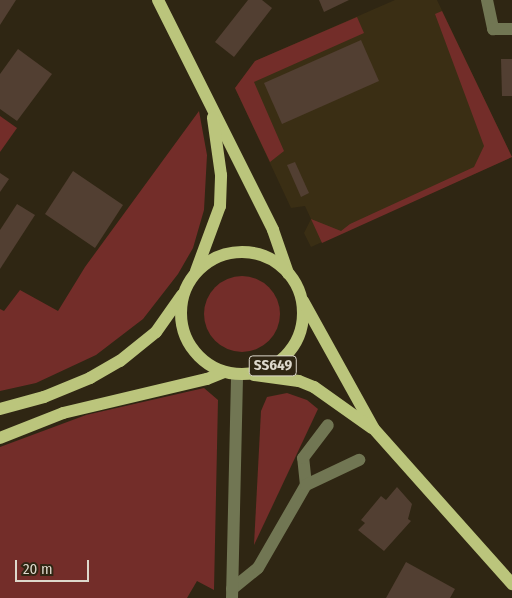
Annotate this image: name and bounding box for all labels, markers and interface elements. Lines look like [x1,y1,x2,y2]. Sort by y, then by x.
road number: SS649 [248,354,298,378]
scale bar [18,550,91,582]
text: 20 m [23,560,53,578]

